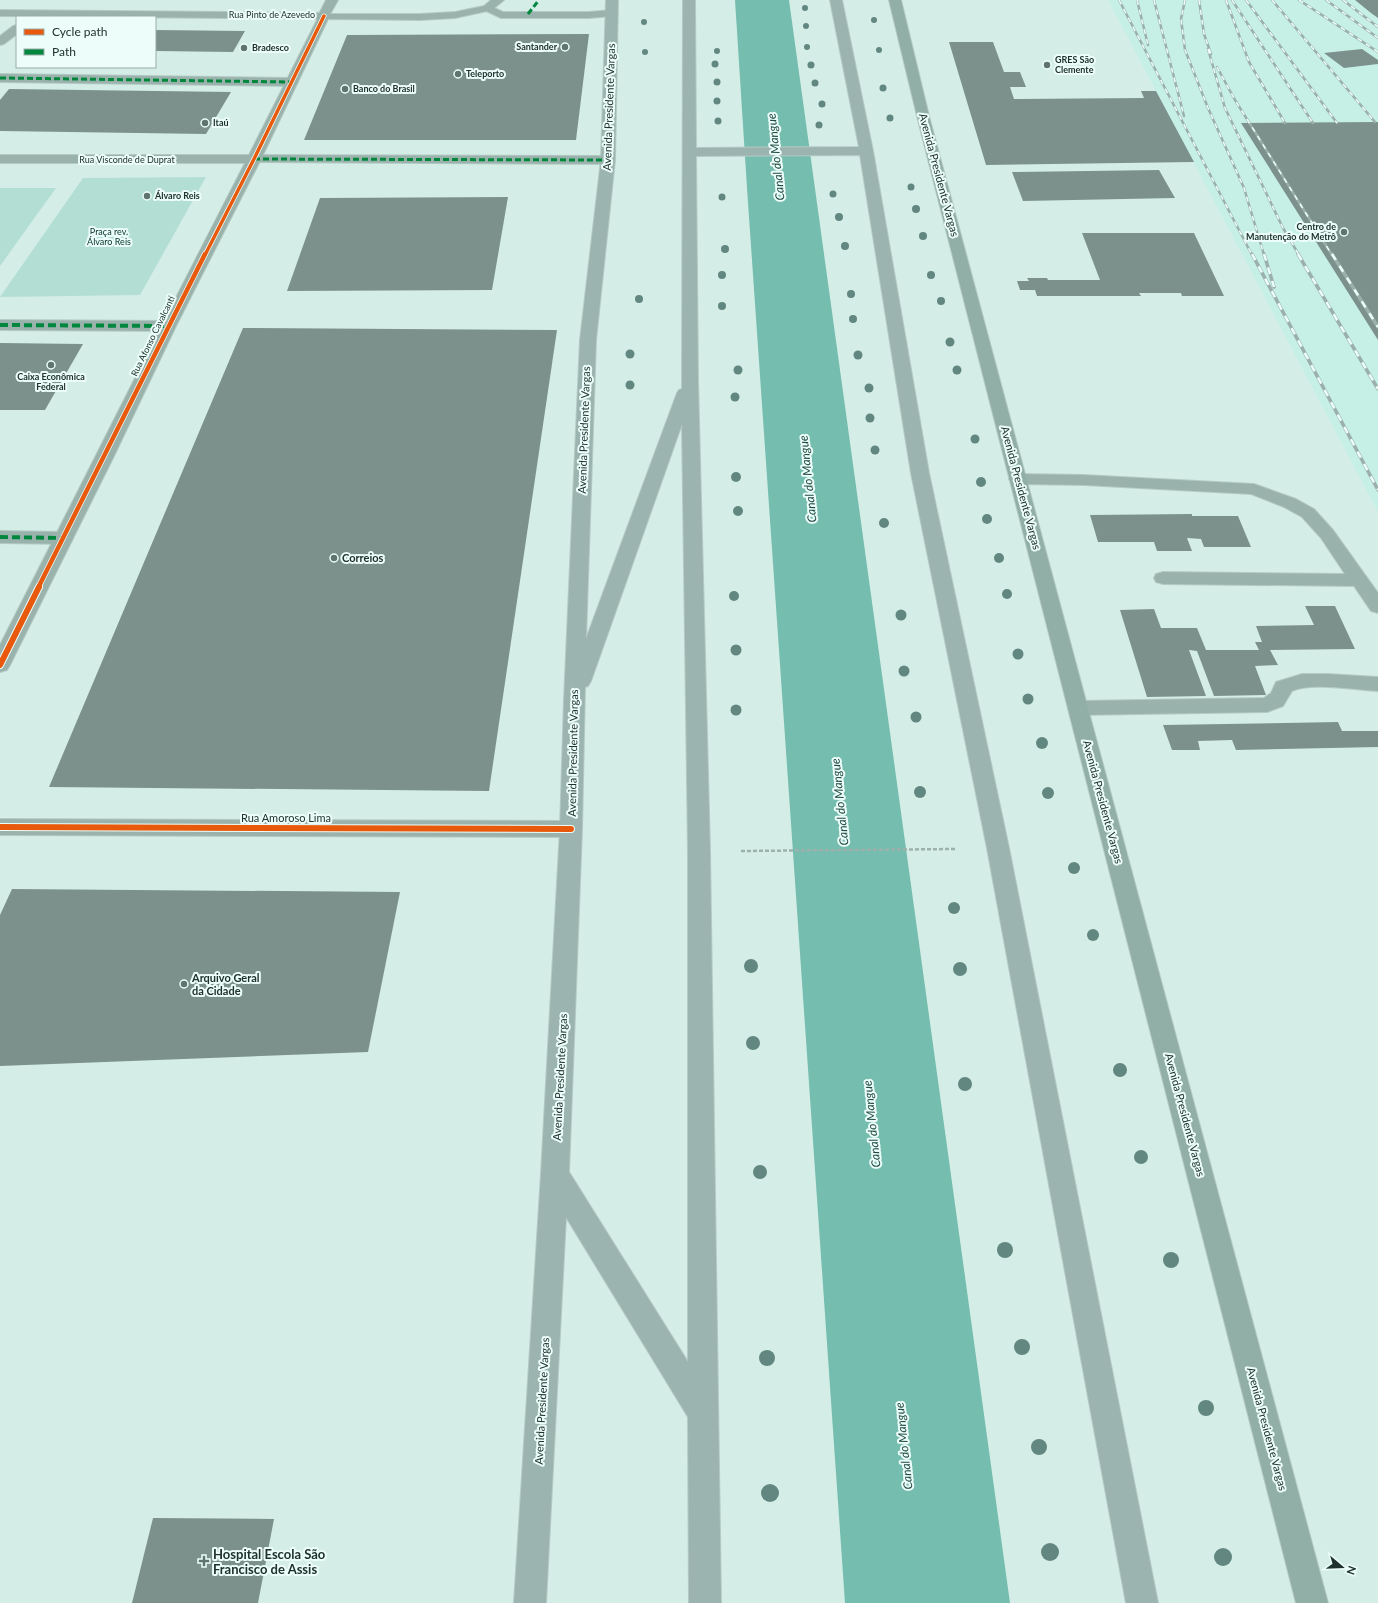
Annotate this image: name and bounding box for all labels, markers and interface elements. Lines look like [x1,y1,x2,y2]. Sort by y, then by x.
street label: Rua Pinto de Azevedo [229,9,315,20]
legend [16,16,156,68]
text: Cycle path [52,24,107,39]
place label: Santander [516,41,558,52]
place label: Bradesco [252,42,289,53]
marker: Santander [560,42,570,52]
marker: Bradesco [239,43,249,53]
street label: Avenida Presidente Vargas [600,43,617,171]
text: Path [52,44,76,59]
place label: GRES São Clemente [1055,54,1094,75]
marker: GRES São Clemente [1042,60,1052,70]
place label: Teleporto [466,68,504,79]
marker: Teleporto [453,69,463,79]
place label: Banco do Brasil [353,83,415,94]
marker: Banco do Brasil [340,84,350,94]
street label: Avenida Presidente Vargas [917,112,962,238]
water label: Canal do Mangue [763,113,788,201]
place label: Itaú [213,117,229,128]
marker: Itaú [200,118,210,128]
street label: Rua Visconde de Duprat [79,154,175,165]
place label: Álvaro Reis [154,190,200,201]
marker: Álvaro Reis [142,191,152,201]
place label: Centro de Manutenção do Metrô [1246,221,1336,242]
park label: Praça rev. Álvaro Reis [87,226,131,247]
marker: Centro de Manutenção do Metrô [1339,227,1349,237]
street label: Rua Afonso Cavalcanti [128,293,177,378]
marker: Caixa Econômica Federal [46,360,56,370]
street label: Avenida Presidente Vargas [575,366,592,494]
place label: Caixa Econômica Federal [17,371,85,392]
street label: Avenida Presidente Vargas [999,425,1044,551]
water label: Canal do Mangue [795,435,820,523]
place label: Correios [342,551,384,564]
marker: Correios [329,553,339,563]
street label: Avenida Presidente Vargas [565,689,580,817]
street label: Avenida Presidente Vargas [1081,739,1126,865]
water label: Canal do Mangue [827,758,852,846]
street label: Rua Amoroso Lima [241,811,331,824]
place label: Arquivo Geral da Cidade [191,971,260,997]
marker: Arquivo Geral da Cidade [179,979,189,989]
street label: Avenida Presidente Vargas [550,1013,569,1141]
street label: Avenida Presidente Vargas [1163,1052,1208,1178]
water label: Canal do Mangue [859,1080,884,1168]
street label: Avenida Presidente Vargas [532,1337,551,1465]
street label: Avenida Presidente Vargas [1245,1366,1290,1492]
water label: Canal do Mangue [891,1402,916,1490]
place label: Hospital Escola São Francisco de Assis [213,1546,326,1577]
north arrow [1322,1547,1362,1587]
marker: Hospital Escola São Francisco de Assis [198,1555,210,1567]
text: N [1344,1564,1359,1577]

